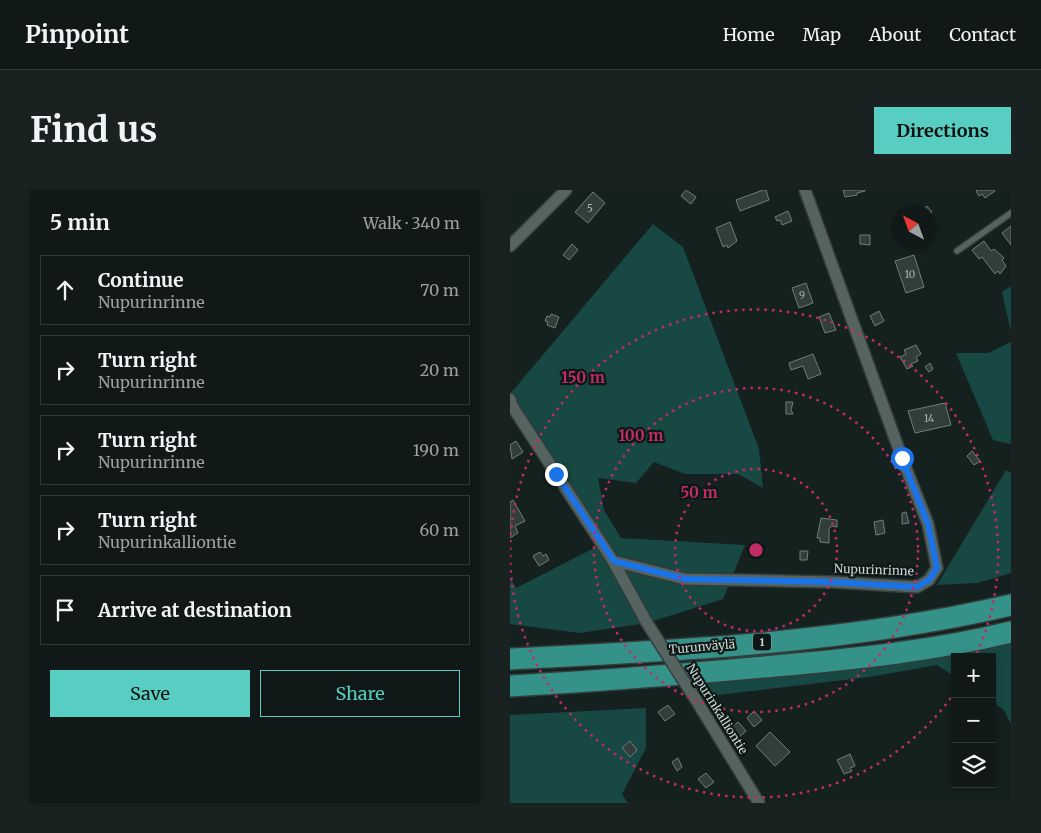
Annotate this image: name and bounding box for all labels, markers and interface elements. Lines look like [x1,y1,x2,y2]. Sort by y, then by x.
text: Pinpoint [25,19,129,50]
text: Home [723,23,775,46]
text: Map [803,23,841,46]
text: About [869,23,921,46]
text: Contact [949,23,1016,46]
button: Directions [874,107,1011,154]
text: Find us [30,108,157,152]
house number: 5 [587,202,593,215]
north arrow [891,205,936,250]
text: 5 min [50,209,110,236]
text: Walk · 340 m [363,213,460,233]
text: Continue [98,268,184,292]
house number: 10 [905,268,915,281]
icon: ahead [51,276,79,304]
text: 70 m [420,280,459,300]
house number: 9 [799,289,805,302]
text: Nupurinrinne [98,292,205,312]
text: Turn right [98,348,197,372]
icon: right [51,356,79,384]
text: 20 m [420,360,459,380]
text: 150 m [561,368,605,387]
text: Nupurinrinne [98,372,205,392]
house number: 14 [924,412,934,425]
text: 100 m [619,426,663,445]
text: Turn right [98,428,197,452]
icon: right [51,436,79,464]
text: 190 m [413,440,459,460]
route start [891,447,914,470]
text: Nupurinrinne [98,452,205,472]
route end [545,463,568,486]
text: 50 m [680,483,718,502]
text: Turn right [98,508,197,532]
icon: right [51,516,79,544]
text: 60 m [419,520,459,540]
text: Nupurinkalliontie [98,532,236,552]
centre of rings [747,541,765,559]
street label: Nupurinrinne [834,561,914,578]
icon: arrive [51,596,79,624]
text: Arrive at destination [98,598,292,622]
road number: 1 [753,634,771,651]
street label: Turunväylä [668,636,736,657]
map controls [951,653,996,788]
button: + [951,653,996,698]
street label: Nupurinkalliontie [684,661,751,757]
button: Save [50,670,250,717]
button: Share [260,670,460,717]
button: − [951,698,996,743]
button: layers [951,743,996,788]

